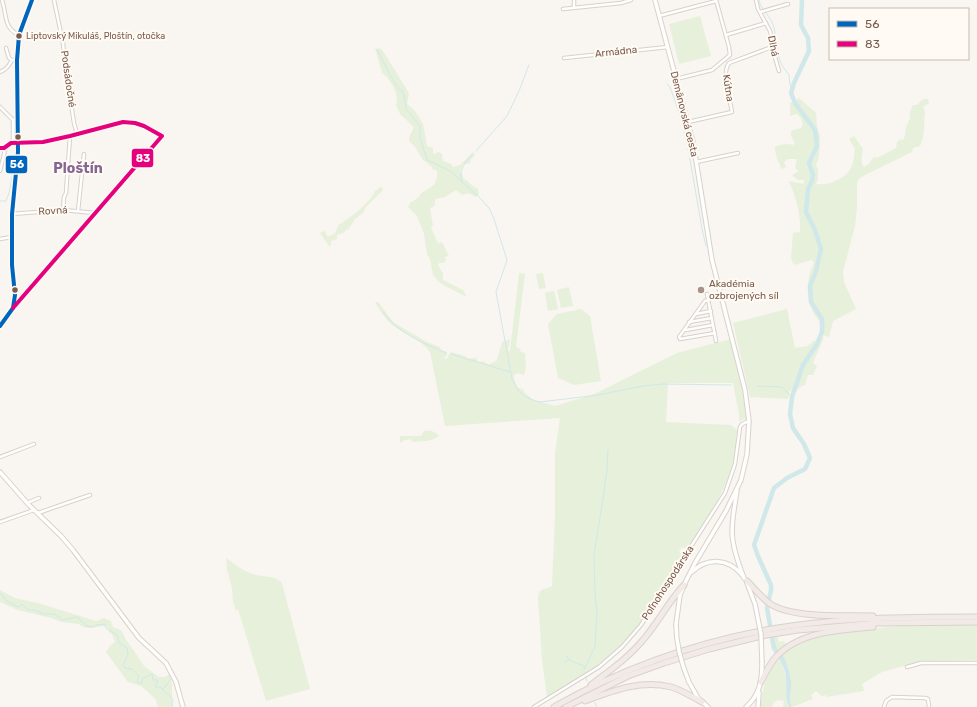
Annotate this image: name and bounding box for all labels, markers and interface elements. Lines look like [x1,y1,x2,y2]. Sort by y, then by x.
legend [829,8,969,60]
text: 56 [865,17,879,31]
marker: Liptovský Mikuláš, Ploštín, otočka [14,31,24,41]
place label: Liptovský Mikuláš, Ploštín, otočka [26,31,165,41]
street label: Dlhá [765,35,781,57]
text: 83 [865,37,880,51]
street label: Armádna [594,44,638,60]
street label: Podsádočné [58,50,78,109]
street label: Demänovská cesta [668,70,700,158]
street label: Kútna [720,74,736,102]
unlabelled marker [13,132,23,142]
line badge: 83 [131,148,154,168]
text: 83 [136,152,150,165]
line badge: 56 [5,155,28,174]
text: 56 [10,158,24,171]
district label: Ploštín [53,160,103,177]
street label: Rovná [38,204,68,218]
place label: Akadémia ozbrojených síl [709,278,779,302]
unlabelled marker [10,285,20,295]
marker: Akadémia ozbrojených síl [696,285,706,295]
street label: Poľnohospodárska [639,544,697,622]

